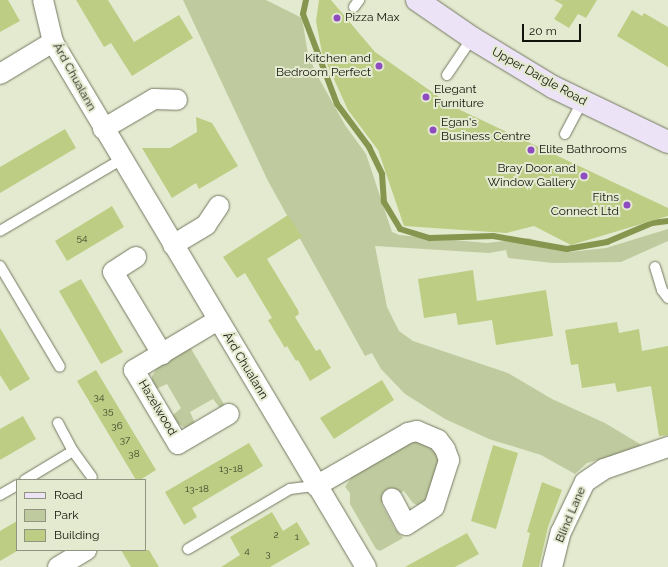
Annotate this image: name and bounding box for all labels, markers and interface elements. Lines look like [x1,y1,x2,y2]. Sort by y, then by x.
place label: Pizza Max [345,11,400,25]
marker: Pizza Max [332,13,342,23]
scale bar [524,16,583,42]
text: 20 m [529,24,557,38]
street label: Árd Chualann [49,41,99,113]
street label: Upper Dargle Road [489,45,589,109]
place label: Kitchen and Bedroom Perfect [276,52,371,80]
marker: Kitchen and Bedroom Perfect [374,61,384,71]
place label: Elegant Furniture [434,83,484,111]
marker: Elegant Furniture [421,92,431,102]
place label: Egan's Business Centre [441,116,531,144]
marker: Egan's Business Centre [428,125,438,135]
place label: Elite Bathrooms [539,143,627,157]
marker: Elite Bathrooms [526,145,536,155]
place label: Bray Door and Window Gallery [487,162,576,190]
marker: Bray Door and Window Gallery [579,171,589,181]
place label: Fitns Connect Ltd [551,191,619,219]
marker: Fitns Connect Ltd [622,200,632,210]
house number: 54 [77,232,87,244]
street label: Árd Chualann [219,330,271,402]
street label: Hazelwood [135,378,179,438]
house number: 34 [94,391,104,403]
house number: 35 [103,405,113,417]
house number: 36 [111,420,123,432]
house number: 37 [120,434,130,446]
house number: 38 [128,448,140,460]
house number: 13-18 [219,463,243,475]
legend [16,479,146,551]
house number: 13-18 [185,483,209,495]
street label: Blind Lane [553,485,589,545]
text: Road [54,488,83,502]
text: Park [54,508,79,522]
text: Building [54,528,100,542]
house number: 2 [273,529,279,541]
house number: 1 [295,531,299,543]
house number: 4 [244,545,250,557]
house number: 3 [265,548,271,560]

